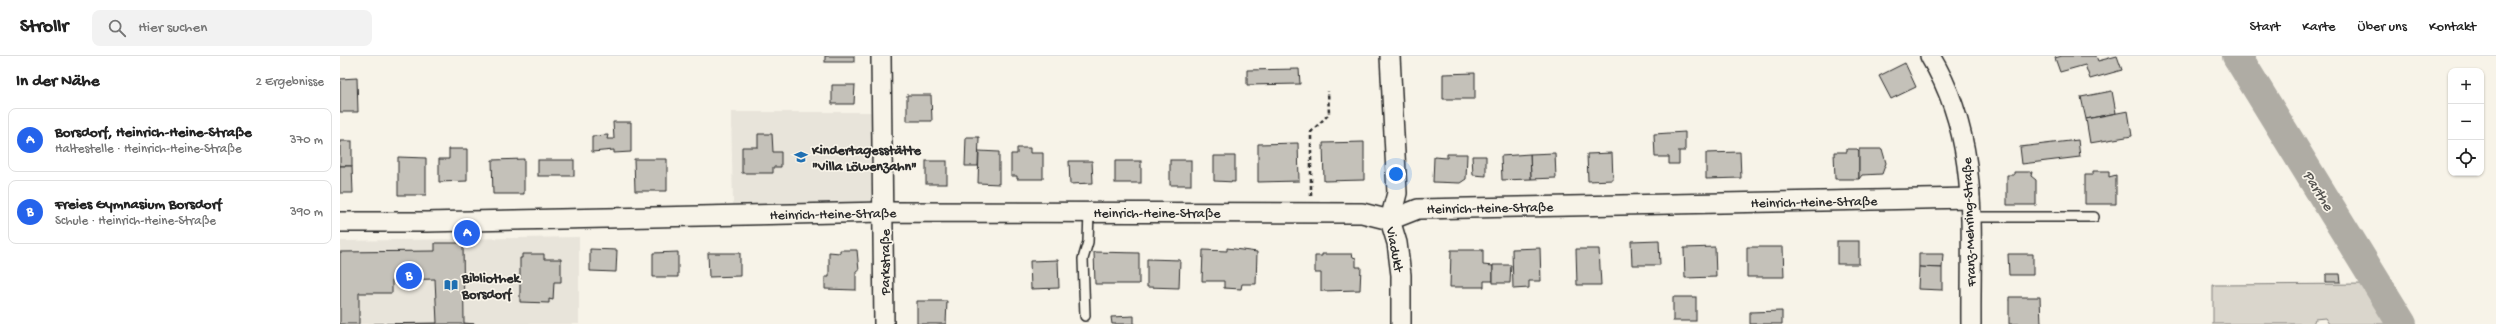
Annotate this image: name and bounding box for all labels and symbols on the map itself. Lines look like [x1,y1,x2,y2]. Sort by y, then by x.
place label: Kindertagesstätte "Villa Löwenzahn" [811,143,922,176]
school or university icon: Kindertagesstätte "Villa Löwenzahn" [793,149,809,165]
street label: Franz-Mehring-Straße [1960,156,1981,288]
your location [1386,164,1406,184]
water label: Parthe [2298,168,2337,215]
street label: Heinrich-Heine-Straße [1751,194,1878,213]
street label: Heinrich-Heine-Straße [1427,200,1554,219]
street label: Heinrich-Heine-Straße [770,206,897,225]
street label: Heinrich-Heine-Straße [1094,206,1221,223]
pin: A [454,218,480,248]
street label: Viadukt [1381,225,1406,275]
street label: Parkstraße [878,228,895,296]
pin: B [396,261,422,291]
place label: Bibliothek Borsdorf [461,271,521,304]
library icon: Bibliothek Borsdorf [443,277,459,293]

